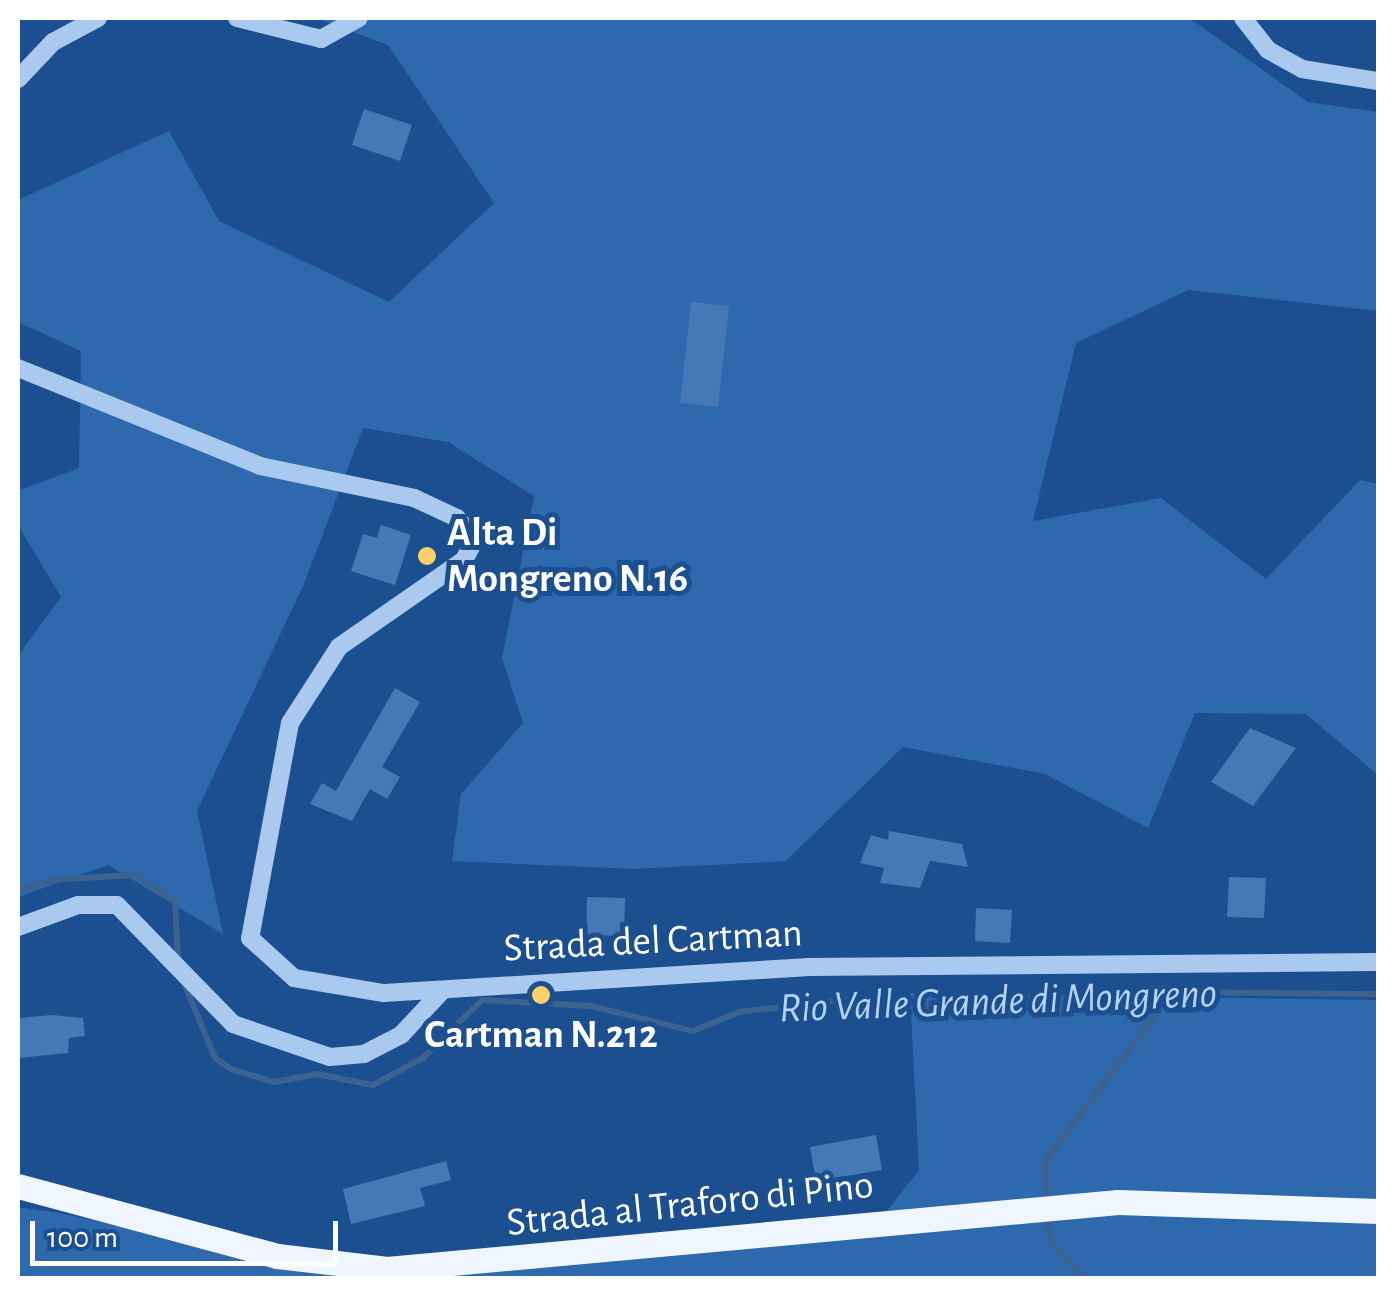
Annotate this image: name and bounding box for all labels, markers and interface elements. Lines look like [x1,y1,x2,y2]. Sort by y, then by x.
place label: Alta Di Mongreno N.16 [447,509,688,603]
marker: Alta Di Mongreno N.16 [416,545,438,567]
street label: Strada del Cartman [502,909,804,973]
water label: Rio Valle Grande di Mongreno [778,968,1218,1034]
marker: Cartman N.212 [530,984,552,1006]
place label: Cartman N.212 [424,1011,658,1059]
street label: Strada al Traforo di Pino [504,1161,876,1247]
scale bar [35,1201,342,1263]
text: 100 m [47,1223,118,1253]

